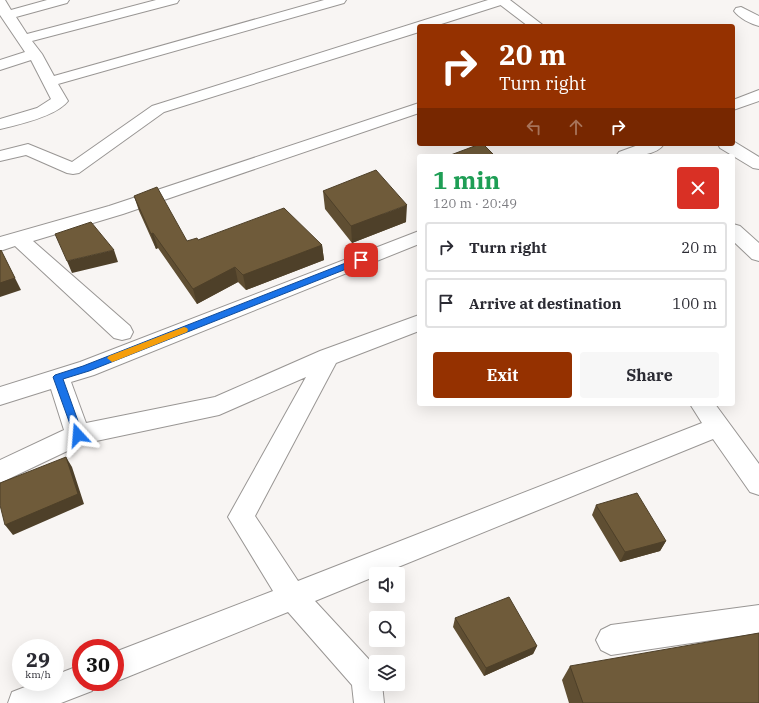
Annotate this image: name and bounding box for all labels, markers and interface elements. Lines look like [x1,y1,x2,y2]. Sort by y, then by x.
text: 20 m [499,36,566,73]
icon: right [433,40,485,92]
text: Turn right [499,72,586,95]
icon: left [523,116,545,138]
icon: ahead [565,116,587,138]
icon: right [607,116,629,138]
text: 1 min [433,164,500,196]
button: close [677,167,719,209]
text: 120 m · 20:49 [433,195,517,212]
icon: right [435,236,457,258]
text: Turn right [469,238,547,257]
text: 20 m [681,238,717,257]
pin [344,243,378,277]
icon: arrive [350,249,372,271]
icon: arrive [435,292,457,314]
text: Arrive at destination [469,294,621,313]
text: 100 m [672,294,717,313]
button: Exit [433,352,572,398]
button: Share [580,352,719,398]
position arrow [57,414,99,456]
map controls [369,567,405,691]
button: sound [369,567,405,603]
button: search [369,611,405,647]
speed limit sign: 30 [72,639,124,691]
text: 29 [26,646,50,673]
button: layers [369,655,405,691]
text: km/h [25,668,51,681]

